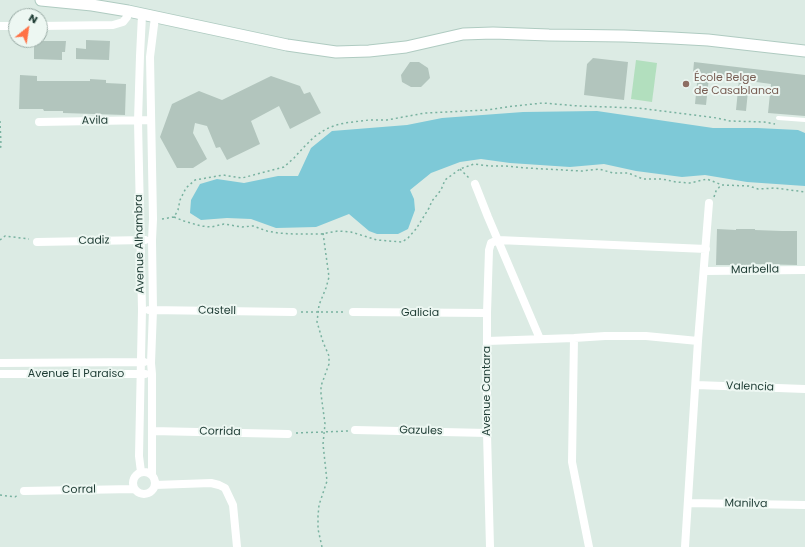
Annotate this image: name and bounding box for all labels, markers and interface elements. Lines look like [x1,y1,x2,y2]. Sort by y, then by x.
north arrow [8,8,48,48]
text: N [26,9,41,27]
place label: École Belge de Casablanca [694,71,779,97]
marker: École Belge de Casablanca [681,79,691,89]
street label: Avila [82,114,108,128]
street label: Avenue Alhambra [133,194,147,294]
street label: Cadiz [78,234,110,248]
street label: Marbella [731,263,779,277]
street label: Castell [198,304,236,318]
street label: Galicia [401,306,439,320]
street label: Avenue Cantara [480,346,494,436]
street label: Avenue El Paraiso [28,367,124,381]
street label: Valencia [726,380,774,394]
street label: Gazules [399,424,443,438]
street label: Corrida [199,425,241,439]
street label: Corral [62,483,96,497]
street label: Manilva [724,497,768,511]

